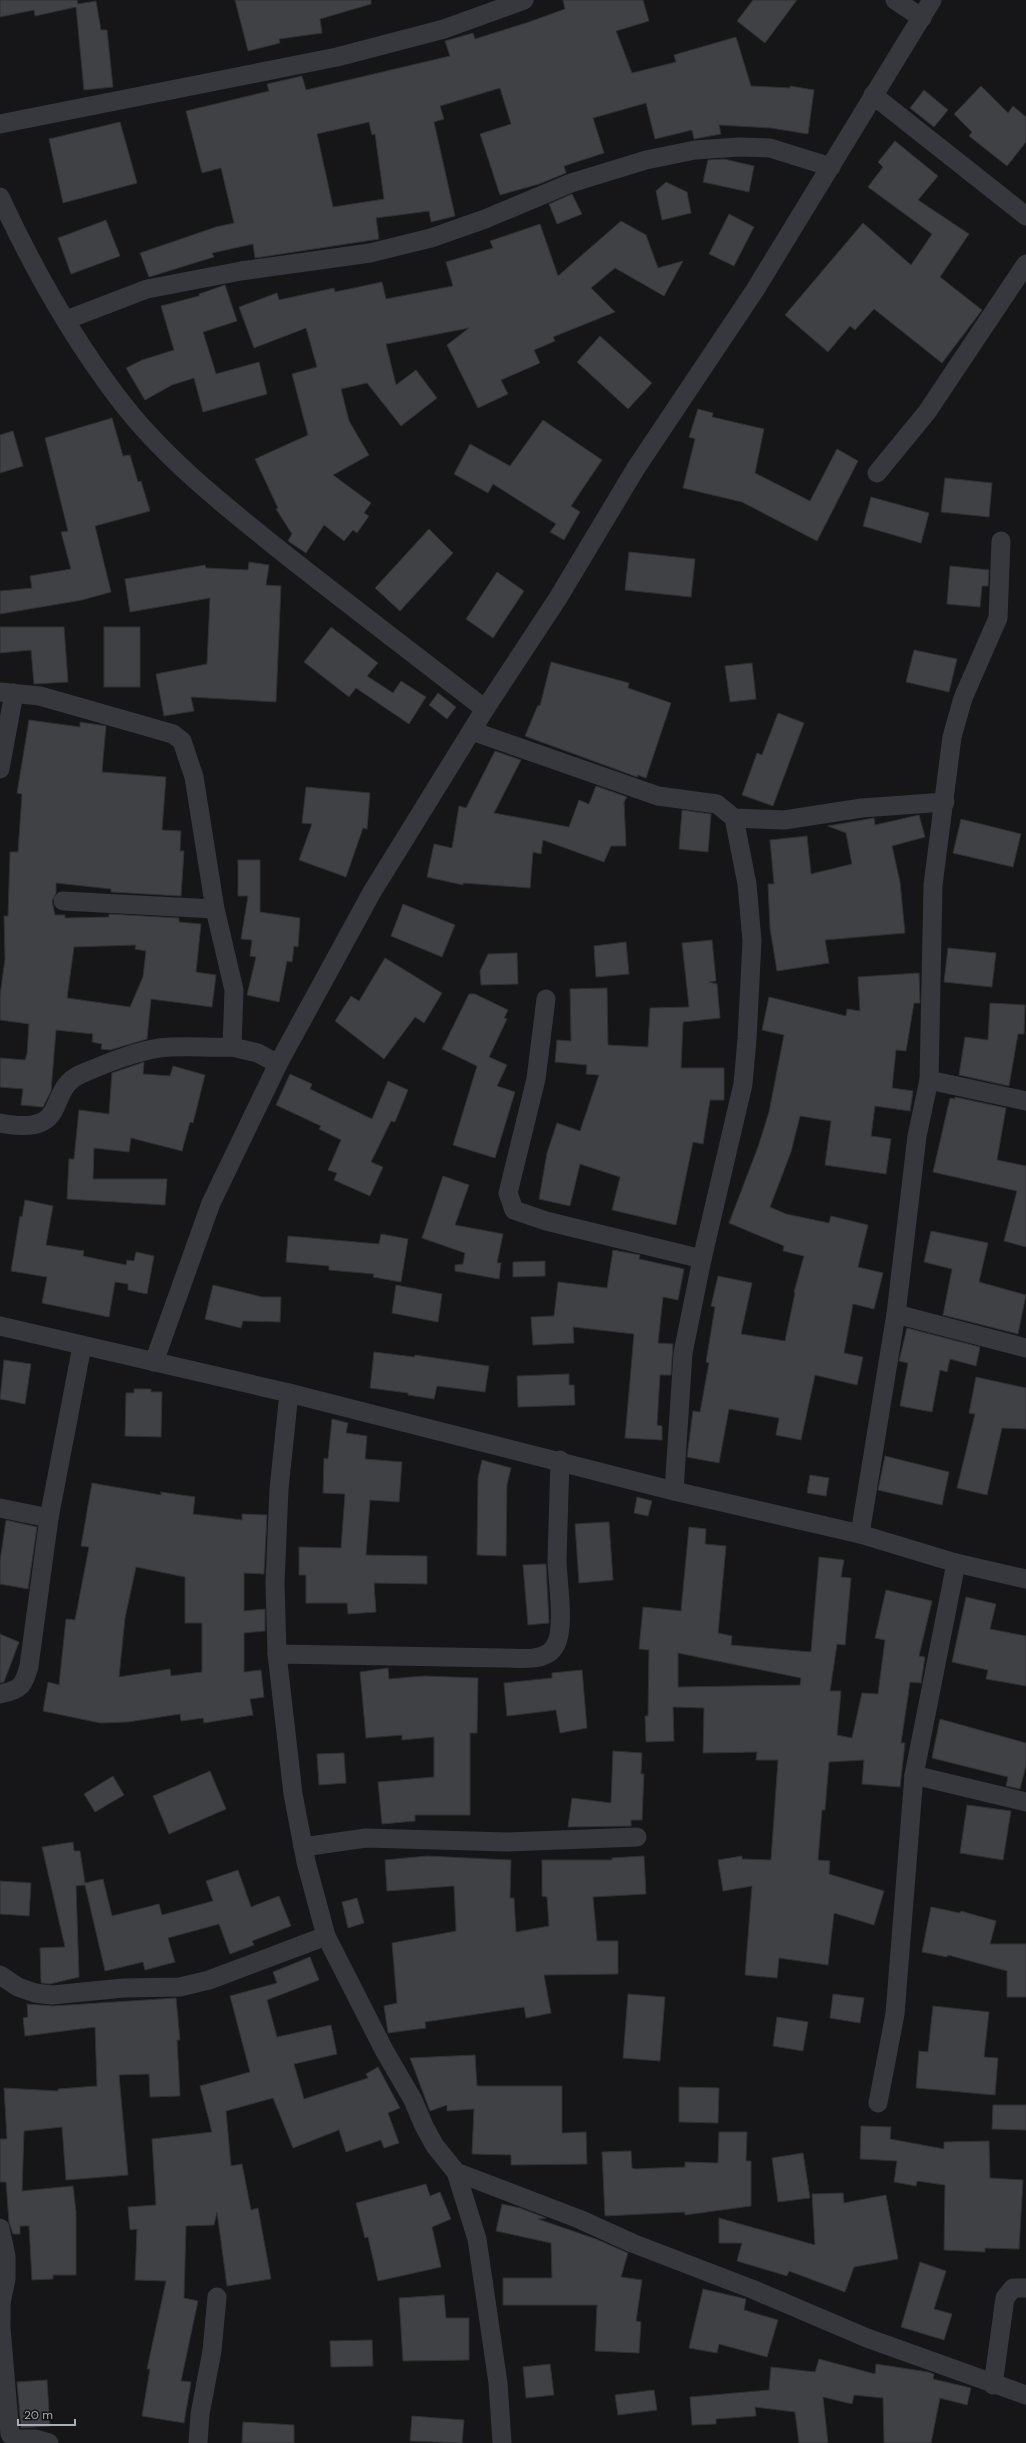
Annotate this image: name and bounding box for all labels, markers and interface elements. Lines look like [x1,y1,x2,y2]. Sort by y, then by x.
scale bar [18,2401,75,2427]
text: 20 m [24,2407,53,2423]

